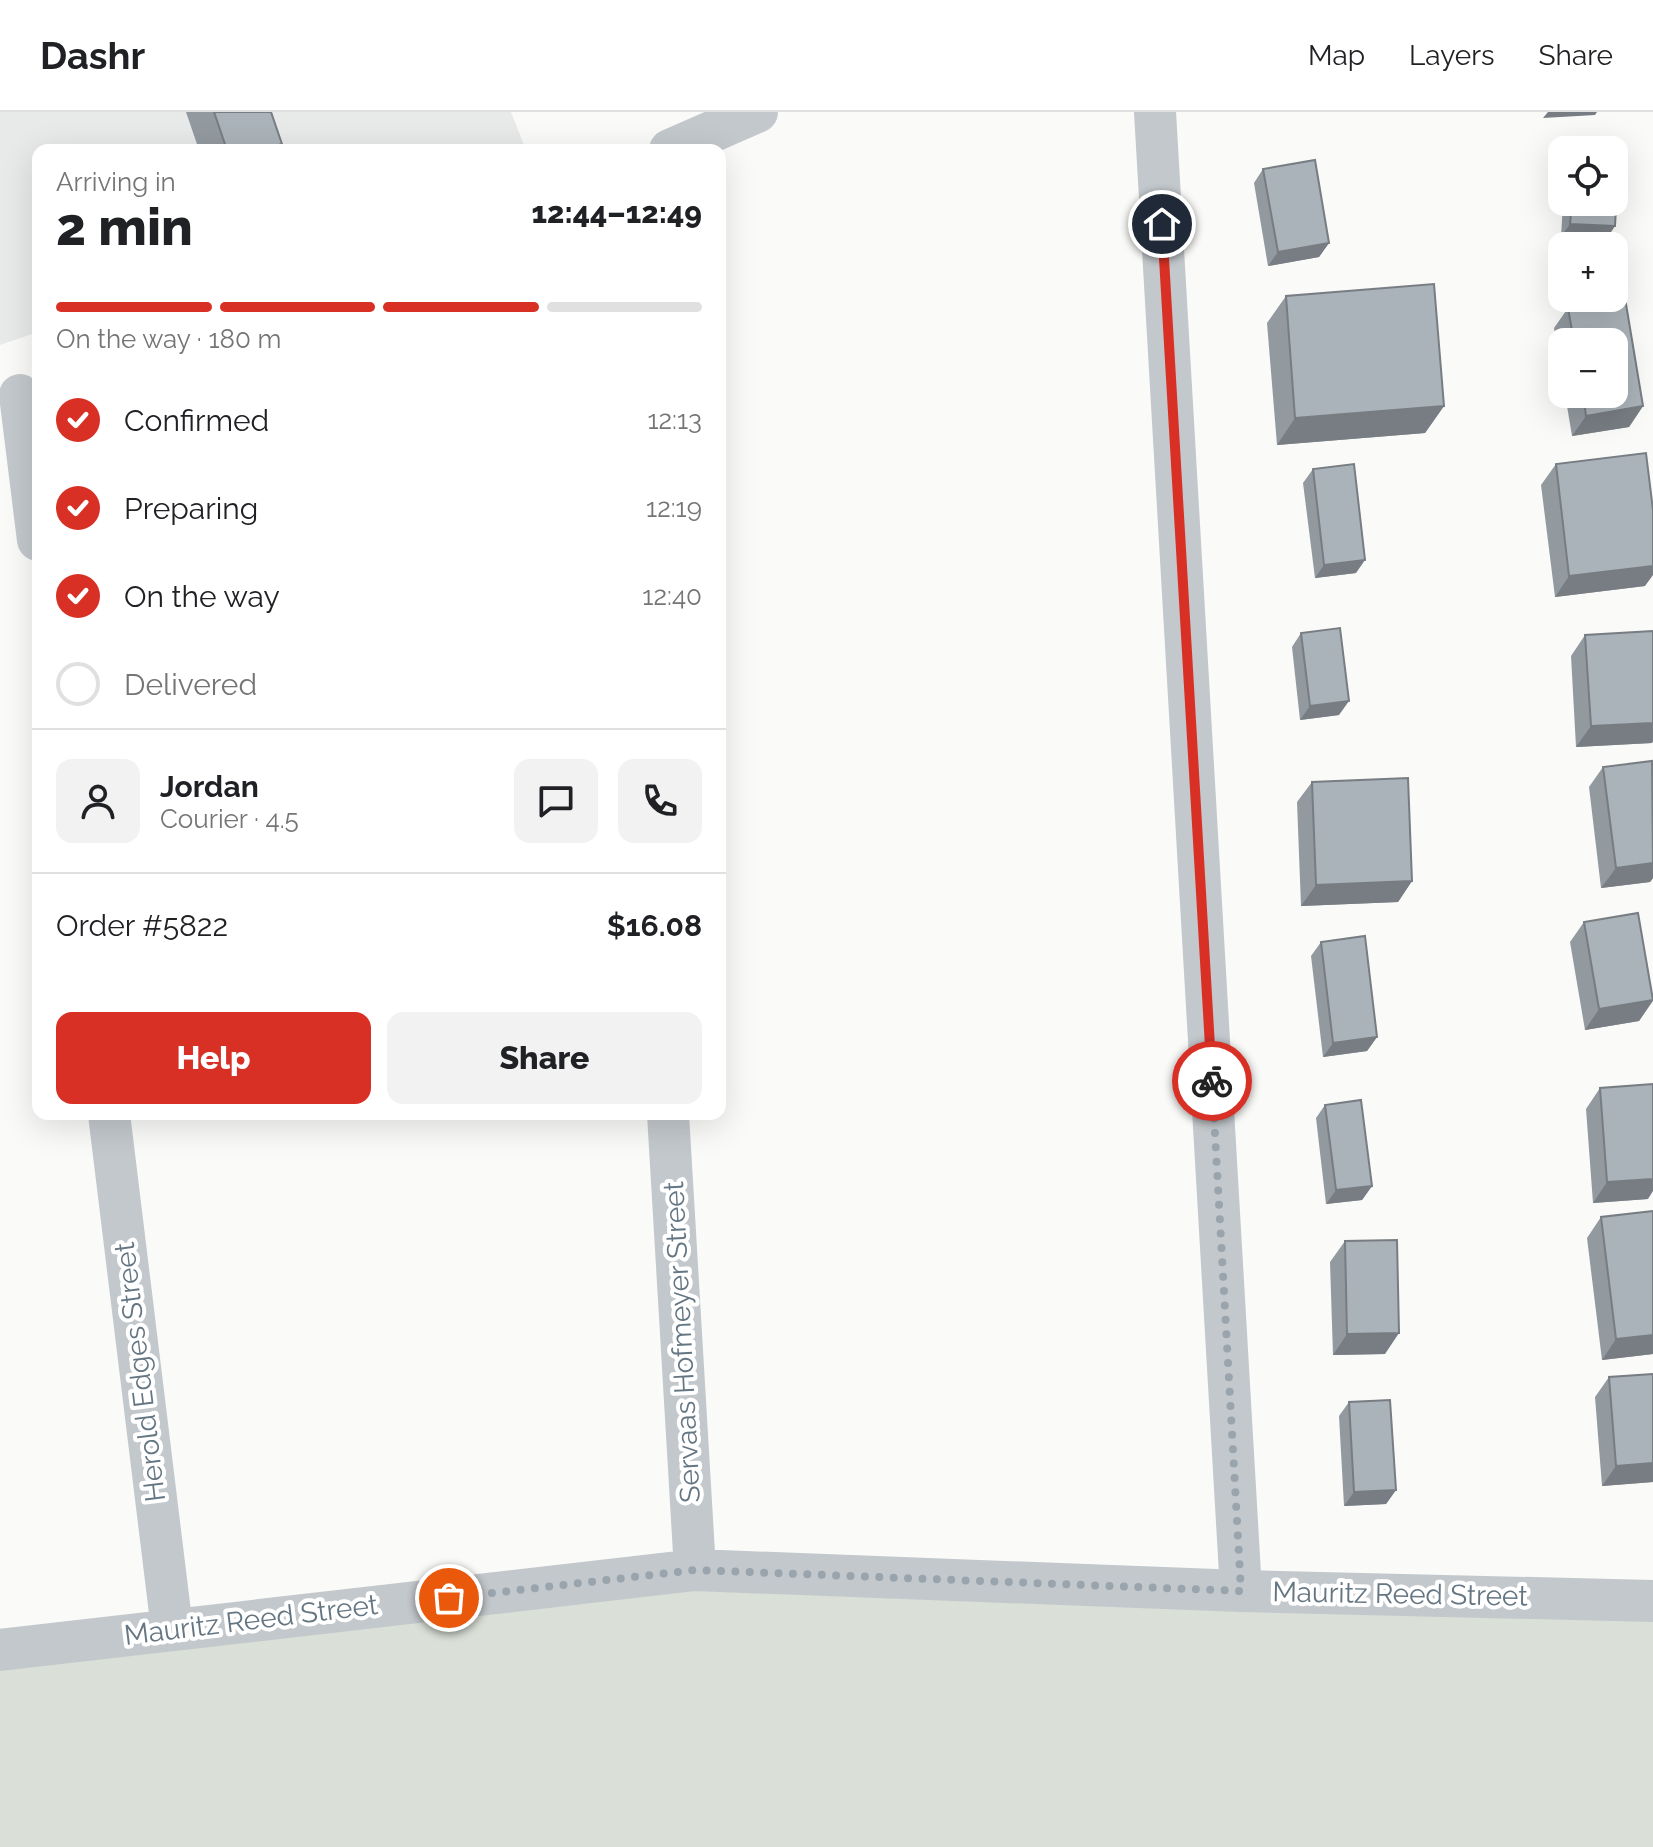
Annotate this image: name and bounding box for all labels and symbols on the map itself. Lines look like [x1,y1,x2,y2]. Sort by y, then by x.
pin [1128,190,1196,258]
courier [1172,1041,1252,1121]
street label: Servaas Hofmeyer Street [657,1180,707,1504]
street label: Herold Edges Street [108,1240,172,1504]
pin [415,1564,483,1632]
street label: Mauritz Reed Street [1272,1575,1529,1613]
street label: Mauritz Reed Street [122,1588,380,1652]

